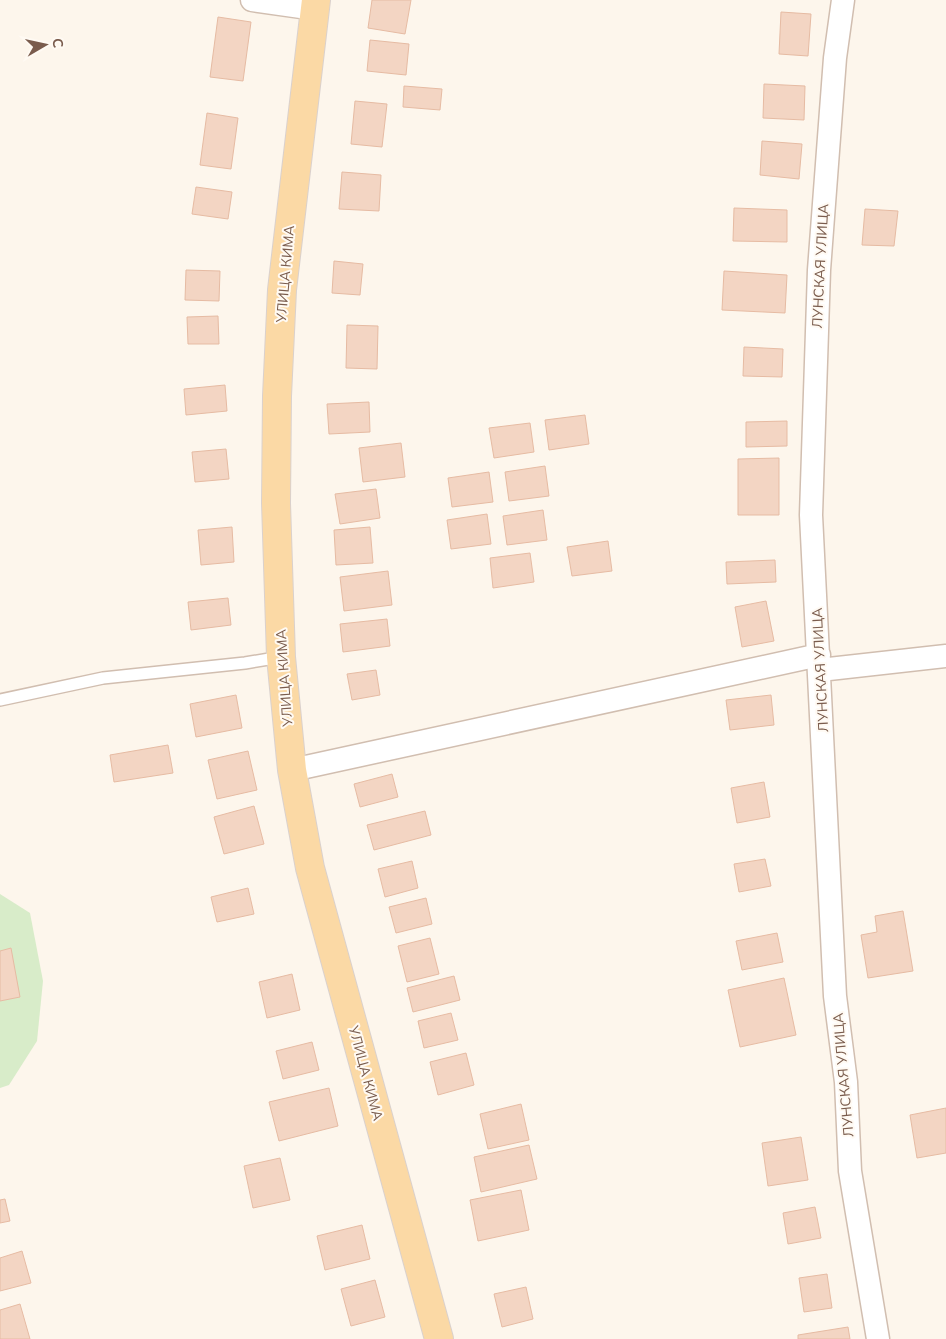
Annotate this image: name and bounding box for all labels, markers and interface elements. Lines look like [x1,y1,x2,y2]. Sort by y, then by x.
north arrow [20,20,70,70]
text: С [48,37,67,49]
street label: ЛУНСКАЯ УЛИЦА [808,203,832,329]
street label: УЛИЦА КИМА [272,224,298,324]
street label: ЛУНСКАЯ УЛИЦА [808,607,832,733]
street label: УЛИЦА КИМА [272,628,296,728]
street label: ЛУНСКАЯ УЛИЦА [829,1011,857,1138]
street label: УЛИЦА КИМА [344,1023,388,1123]

